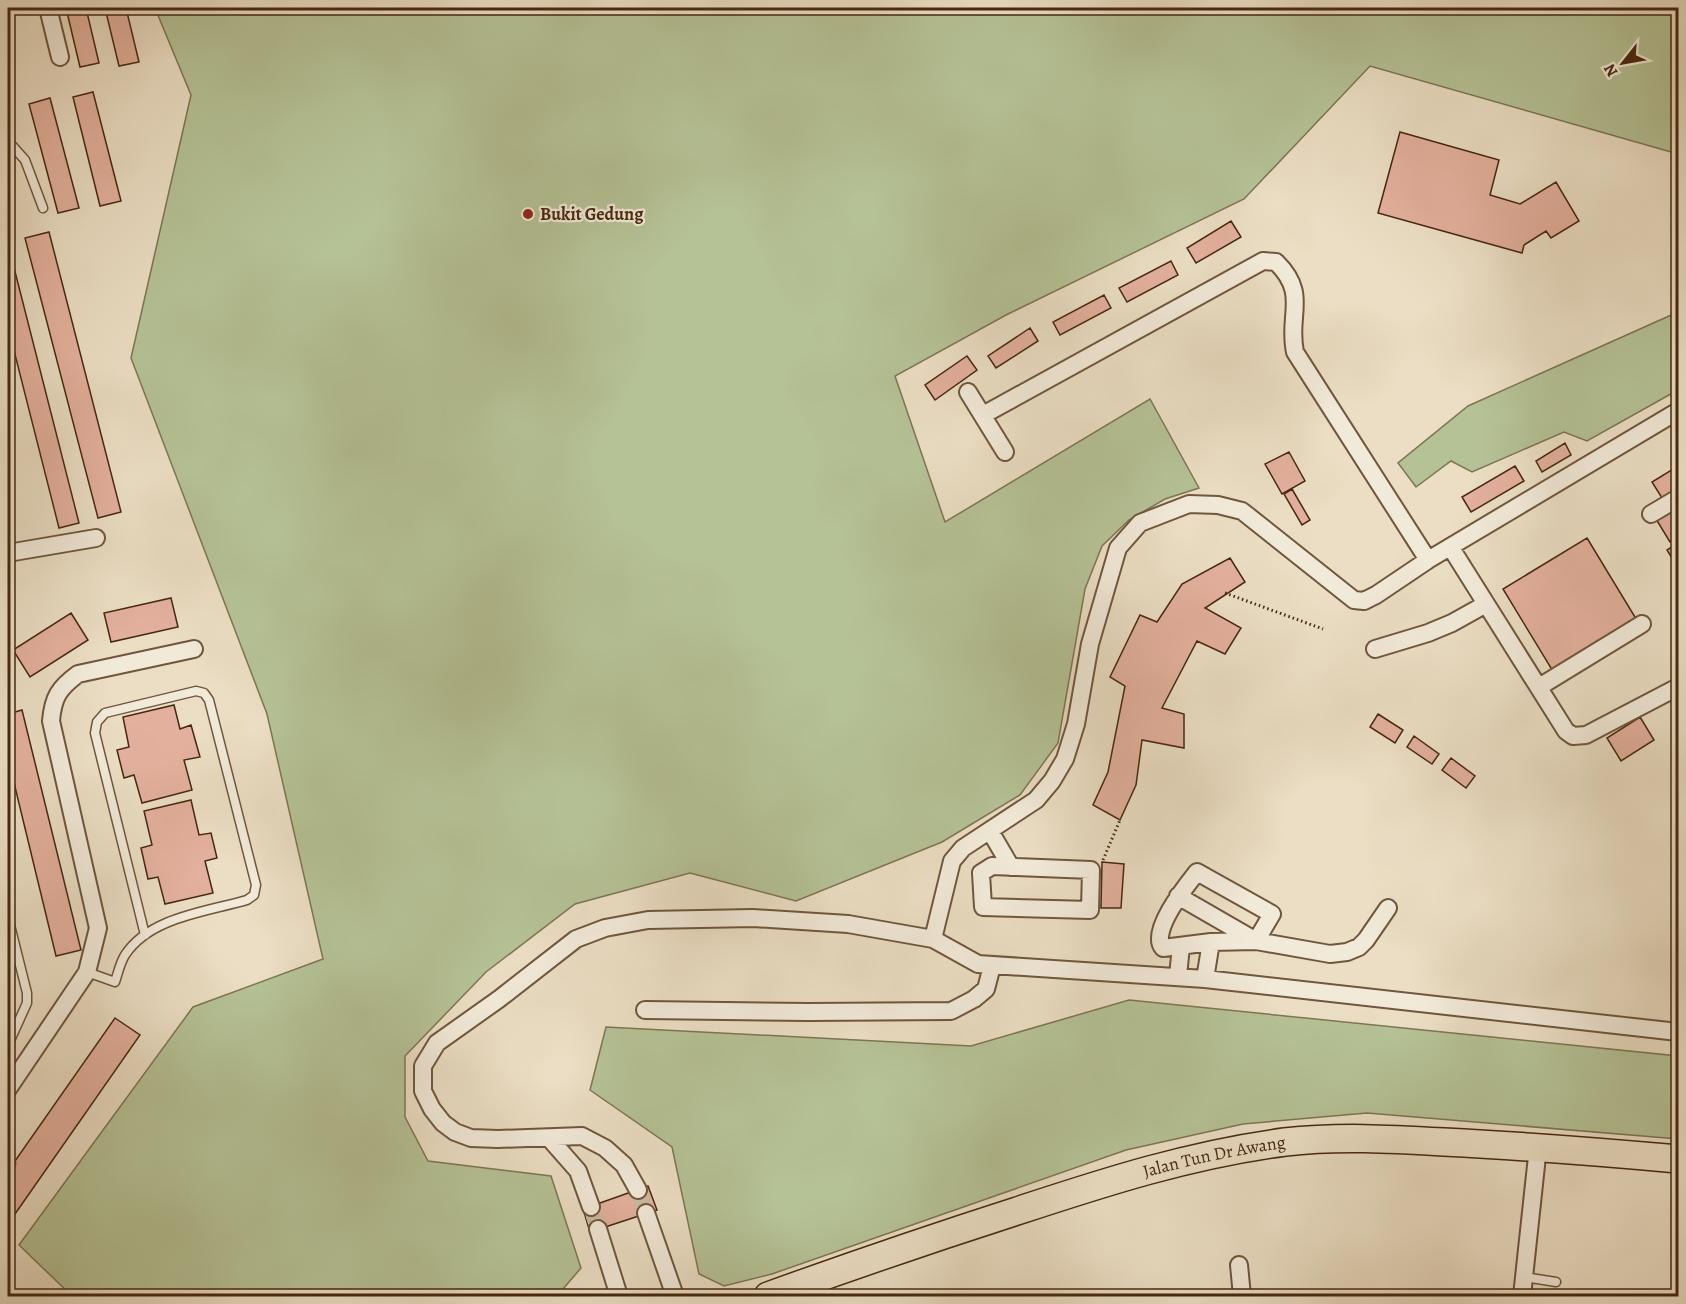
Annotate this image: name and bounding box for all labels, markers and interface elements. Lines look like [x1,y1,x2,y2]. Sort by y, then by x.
north arrow [1593,33,1653,93]
text: N [1598,59,1623,81]
place label: Bukit Gedung [540,202,644,226]
marker: Bukit Gedung [521,207,535,221]
street label: Jalan Tun Dr Awang [1140,1130,1287,1183]

